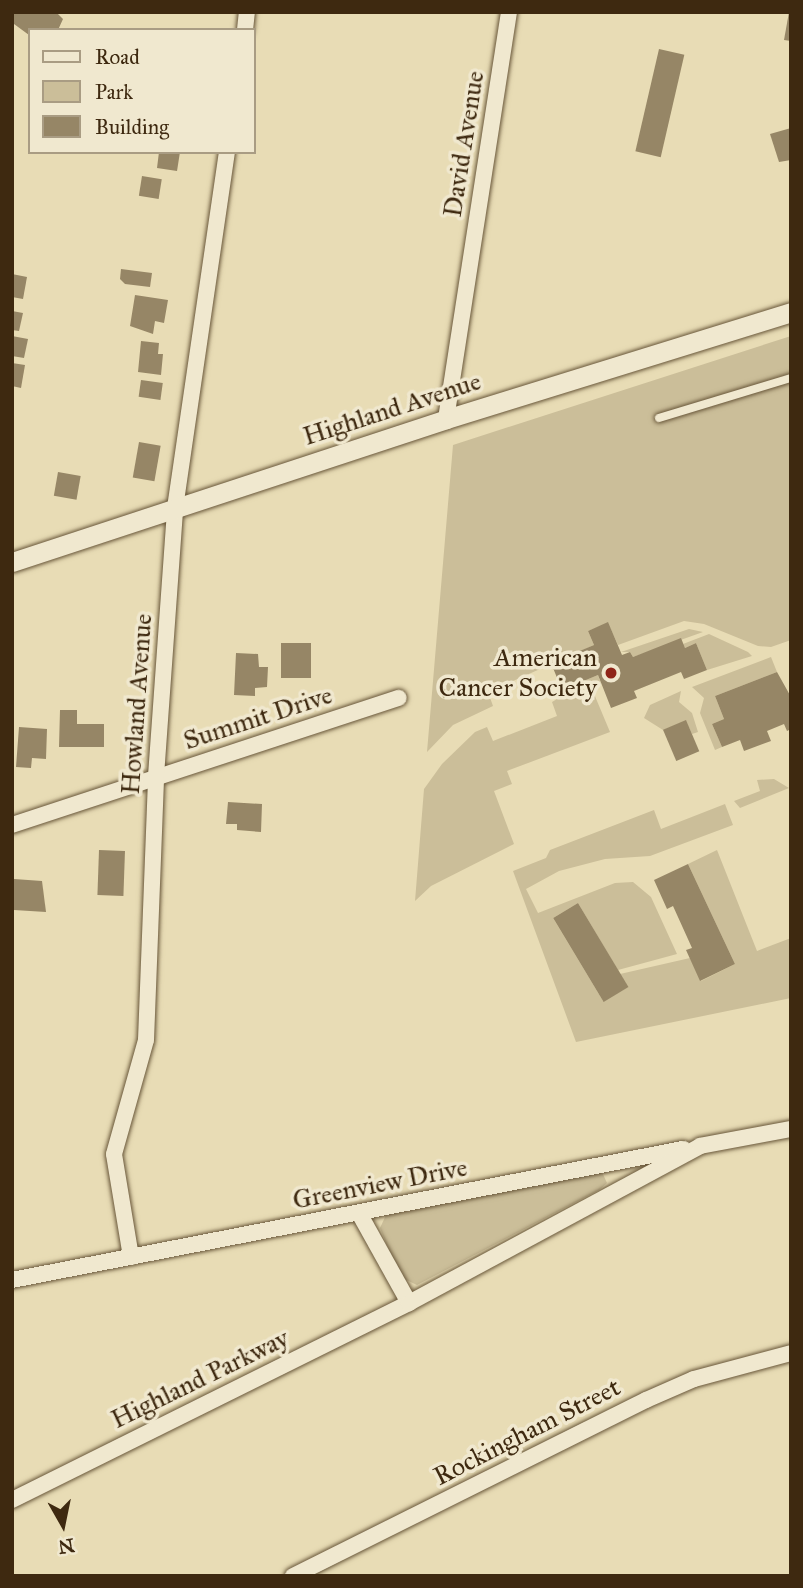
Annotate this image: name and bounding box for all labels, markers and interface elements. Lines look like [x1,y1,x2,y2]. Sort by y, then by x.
legend [28,28,256,154]
text: Road [95,44,140,70]
street label: David Avenue [437,69,491,219]
text: Park [95,79,133,105]
text: Building [95,114,169,140]
street label: Highland Avenue [299,366,485,452]
street label: Howland Avenue [115,613,159,795]
place label: American Cancer Society [439,642,597,704]
marker: American Cancer Society [603,665,619,681]
street label: Summit Drive [180,679,336,757]
street label: Greenview Drive [290,1152,470,1216]
street label: Highland Parkway [106,1323,294,1435]
street label: Rockingham Street [428,1372,626,1492]
north arrow [28,1490,98,1560]
text: N [57,1534,76,1559]

